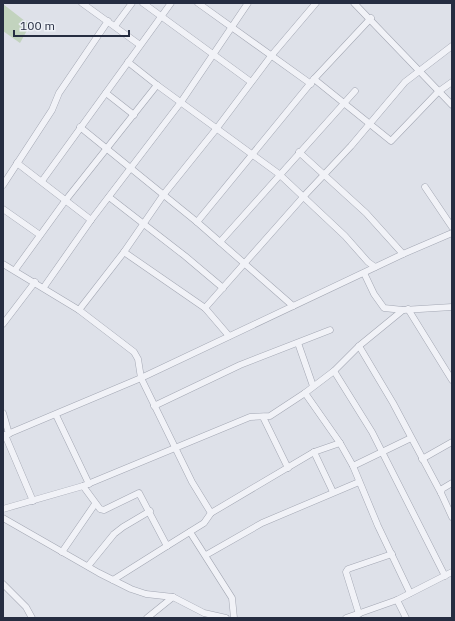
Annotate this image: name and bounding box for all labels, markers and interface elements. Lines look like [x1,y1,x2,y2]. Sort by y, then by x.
scale bar [14,12,129,38]
text: 100 m [20,18,55,33]

